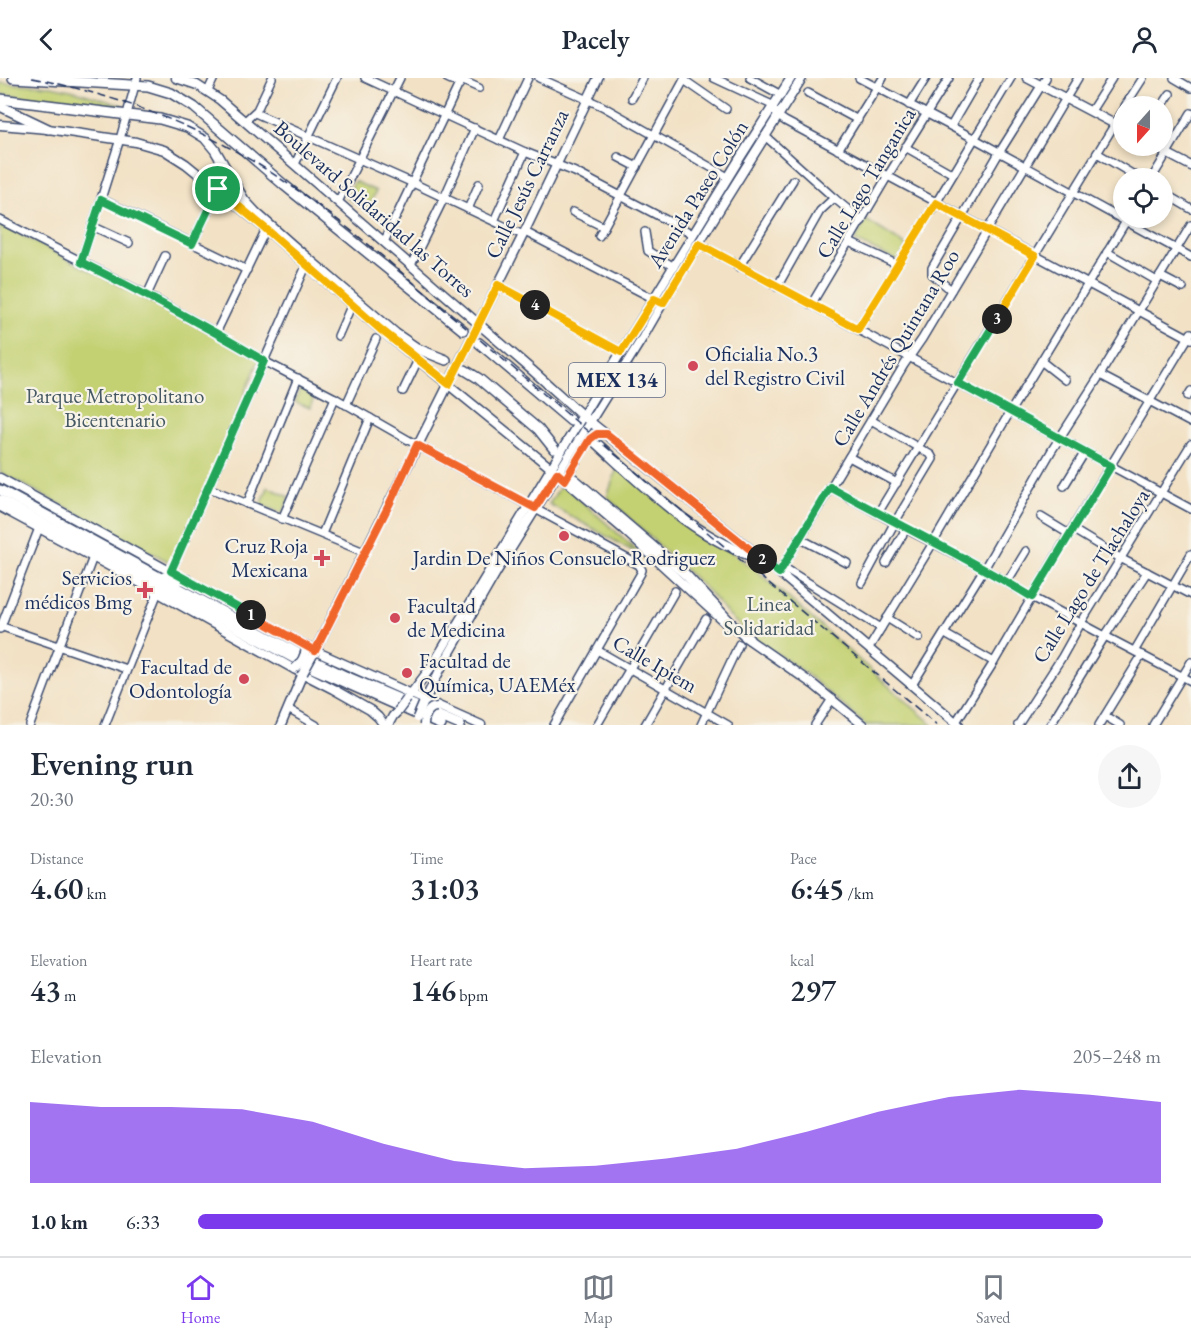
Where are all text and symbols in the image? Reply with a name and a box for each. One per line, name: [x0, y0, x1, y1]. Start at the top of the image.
text: Pacely: [562, 22, 630, 57]
icon: back: [30, 23, 63, 56]
icon: person: [1128, 23, 1161, 56]
north arrow: [1113, 96, 1173, 156]
map controls: [1113, 96, 1173, 228]
street label: Calle Lago Tanganica: [810, 102, 922, 263]
street label: Calle Jesús Carranza: [479, 104, 575, 263]
street label: Boulevard Solidaridad las Torres: [269, 114, 480, 303]
street label: Avenida Paseo Colón: [641, 115, 754, 273]
pin: [192, 163, 243, 214]
button: locate: [1113, 168, 1173, 228]
icon: arrive: [201, 172, 234, 205]
street label: Calle Andrés Quintana Roo: [826, 244, 966, 452]
pin: 4: [520, 290, 550, 320]
text: 4: [531, 294, 539, 315]
pin: 3: [982, 304, 1012, 334]
text: 3: [993, 308, 1001, 329]
place label: Oficialia No.3 del Registro Civil: [705, 340, 845, 391]
marker: Oficialia No.3 del Registro Civil: [686, 359, 700, 373]
road number: MEX 134: [569, 363, 665, 397]
park label: Parque Metropolitano Bicentenario: [26, 382, 204, 433]
street label: Calle Lago de Tlachaloya: [1026, 483, 1155, 668]
marker: Jardin De Niños Consuelo Rodriguez: [557, 529, 571, 543]
place label: Cruz Roja Mexicana: [224, 532, 309, 583]
place label: Jardin De Niños Consuelo Rodriguez: [411, 544, 715, 571]
pin: 2: [747, 544, 777, 574]
text: 2: [758, 548, 766, 569]
marker: Cruz Roja Mexicana: [313, 549, 331, 567]
place label: Servicios médicos Bmg: [25, 564, 133, 615]
marker: Servicios médicos Bmg: [136, 581, 154, 599]
park label: Linea Solidaridad: [724, 590, 815, 641]
place label: Facultad de Medicina: [407, 592, 506, 643]
pin: 1: [236, 600, 266, 630]
text: 1: [247, 604, 255, 625]
marker: Facultad de Medicina: [388, 611, 402, 625]
street label: Calle Ipiem: [608, 629, 702, 699]
place label: Facultad de Química, UAEMéx: [419, 647, 576, 699]
place label: Facultad de Odontología: [129, 653, 233, 704]
marker: Facultad de Química, UAEMéx: [400, 666, 414, 680]
marker: Facultad de Odontología: [237, 672, 251, 686]
text: Evening run: [30, 742, 194, 785]
button: share: [1098, 745, 1161, 808]
text: 20:30: [30, 786, 73, 812]
text: Distance: [30, 848, 83, 869]
text: Time: [410, 848, 443, 869]
text: Pace: [790, 848, 817, 869]
text: 4.60: [30, 869, 83, 908]
text: 31:03: [410, 869, 480, 908]
text: 6:45: [790, 869, 844, 908]
text: km: [83, 883, 107, 904]
text: /km: [844, 883, 874, 904]
text: Elevation: [30, 950, 88, 971]
text: Heart rate: [410, 950, 472, 971]
text: kcal: [790, 950, 814, 971]
text: 43: [30, 971, 61, 1010]
text: 146: [410, 971, 456, 1010]
text: 297: [790, 971, 836, 1010]
text: m: [61, 985, 76, 1006]
text: bpm: [456, 985, 488, 1006]
text: Elevation: [30, 1043, 102, 1069]
text: 205–248 m: [1073, 1043, 1161, 1069]
text: 1.0 km: [30, 1209, 88, 1235]
text: 6:33: [126, 1209, 160, 1235]
tab: Home: [181, 1271, 220, 1328]
tab: Map: [582, 1271, 615, 1328]
tab: Saved: [976, 1271, 1010, 1328]

